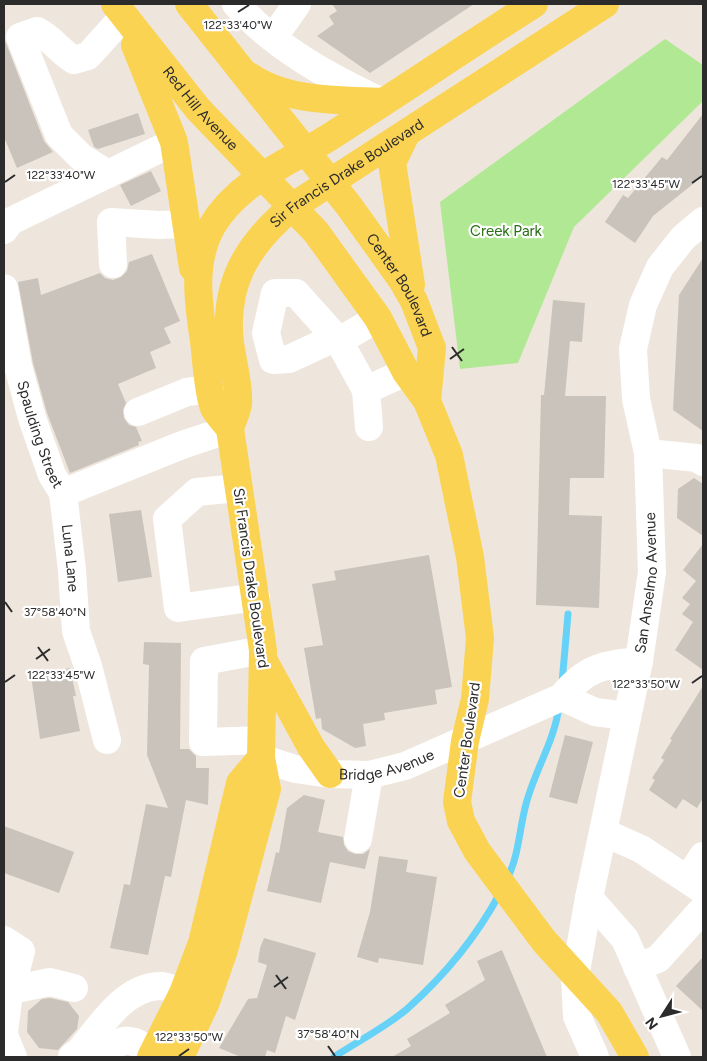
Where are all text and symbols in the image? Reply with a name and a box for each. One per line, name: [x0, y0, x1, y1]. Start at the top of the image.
text: 122°33'40"W: [204, 18, 273, 32]
street label: Red Hill Avenue: [159, 63, 242, 154]
street label: Sir Francis Drake Boulevard: [266, 115, 427, 231]
text: 122°33'40"W: [27, 168, 96, 182]
text: 122°33'45"W: [612, 177, 680, 191]
park label: Creek Park: [470, 222, 543, 240]
street label: Center Boulevard: [363, 230, 436, 339]
street label: Spaulding Street: [13, 379, 67, 492]
street label: Sir Francis Drake Boulevard: [229, 487, 273, 669]
street label: San Anselmo Avenue: [631, 512, 661, 655]
street label: Luna Lane: [58, 523, 82, 592]
text: 37°58'40"N: [24, 605, 86, 619]
text: 122°33'45"W: [27, 668, 95, 682]
text: 122°33'50"W: [612, 677, 681, 691]
street label: Center Boulevard: [450, 681, 484, 799]
street label: Bridge Avenue: [339, 745, 437, 785]
north arrow: [637, 991, 687, 1041]
text: N: [642, 1014, 662, 1033]
text: 37°58'40"N: [297, 1027, 359, 1041]
text: 122°33'50"W: [155, 1030, 224, 1044]

